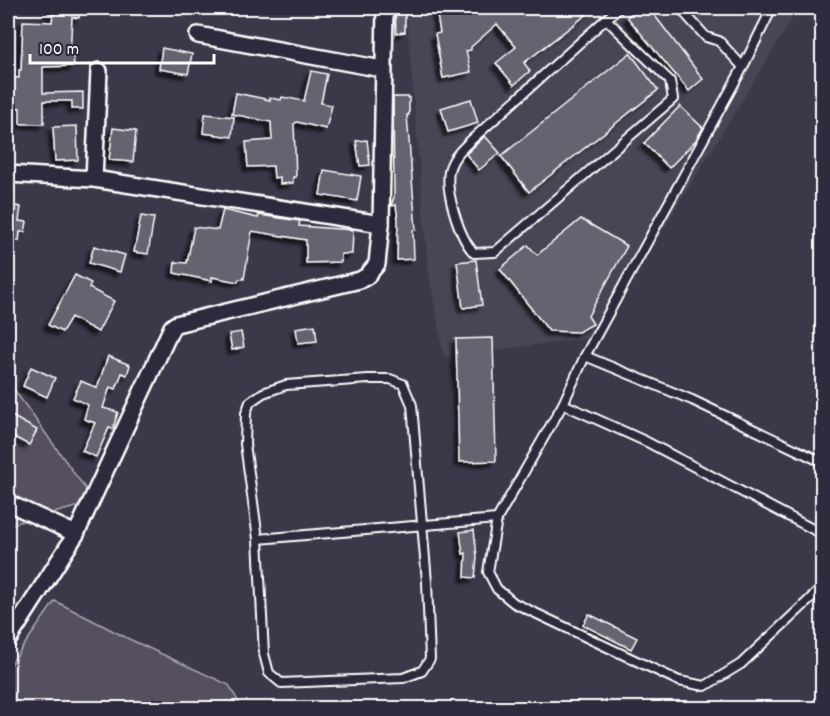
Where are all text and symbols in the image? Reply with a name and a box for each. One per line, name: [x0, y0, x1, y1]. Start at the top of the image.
scale bar: [30, 27, 214, 65]
text: 100 m: [39, 38, 79, 63]

